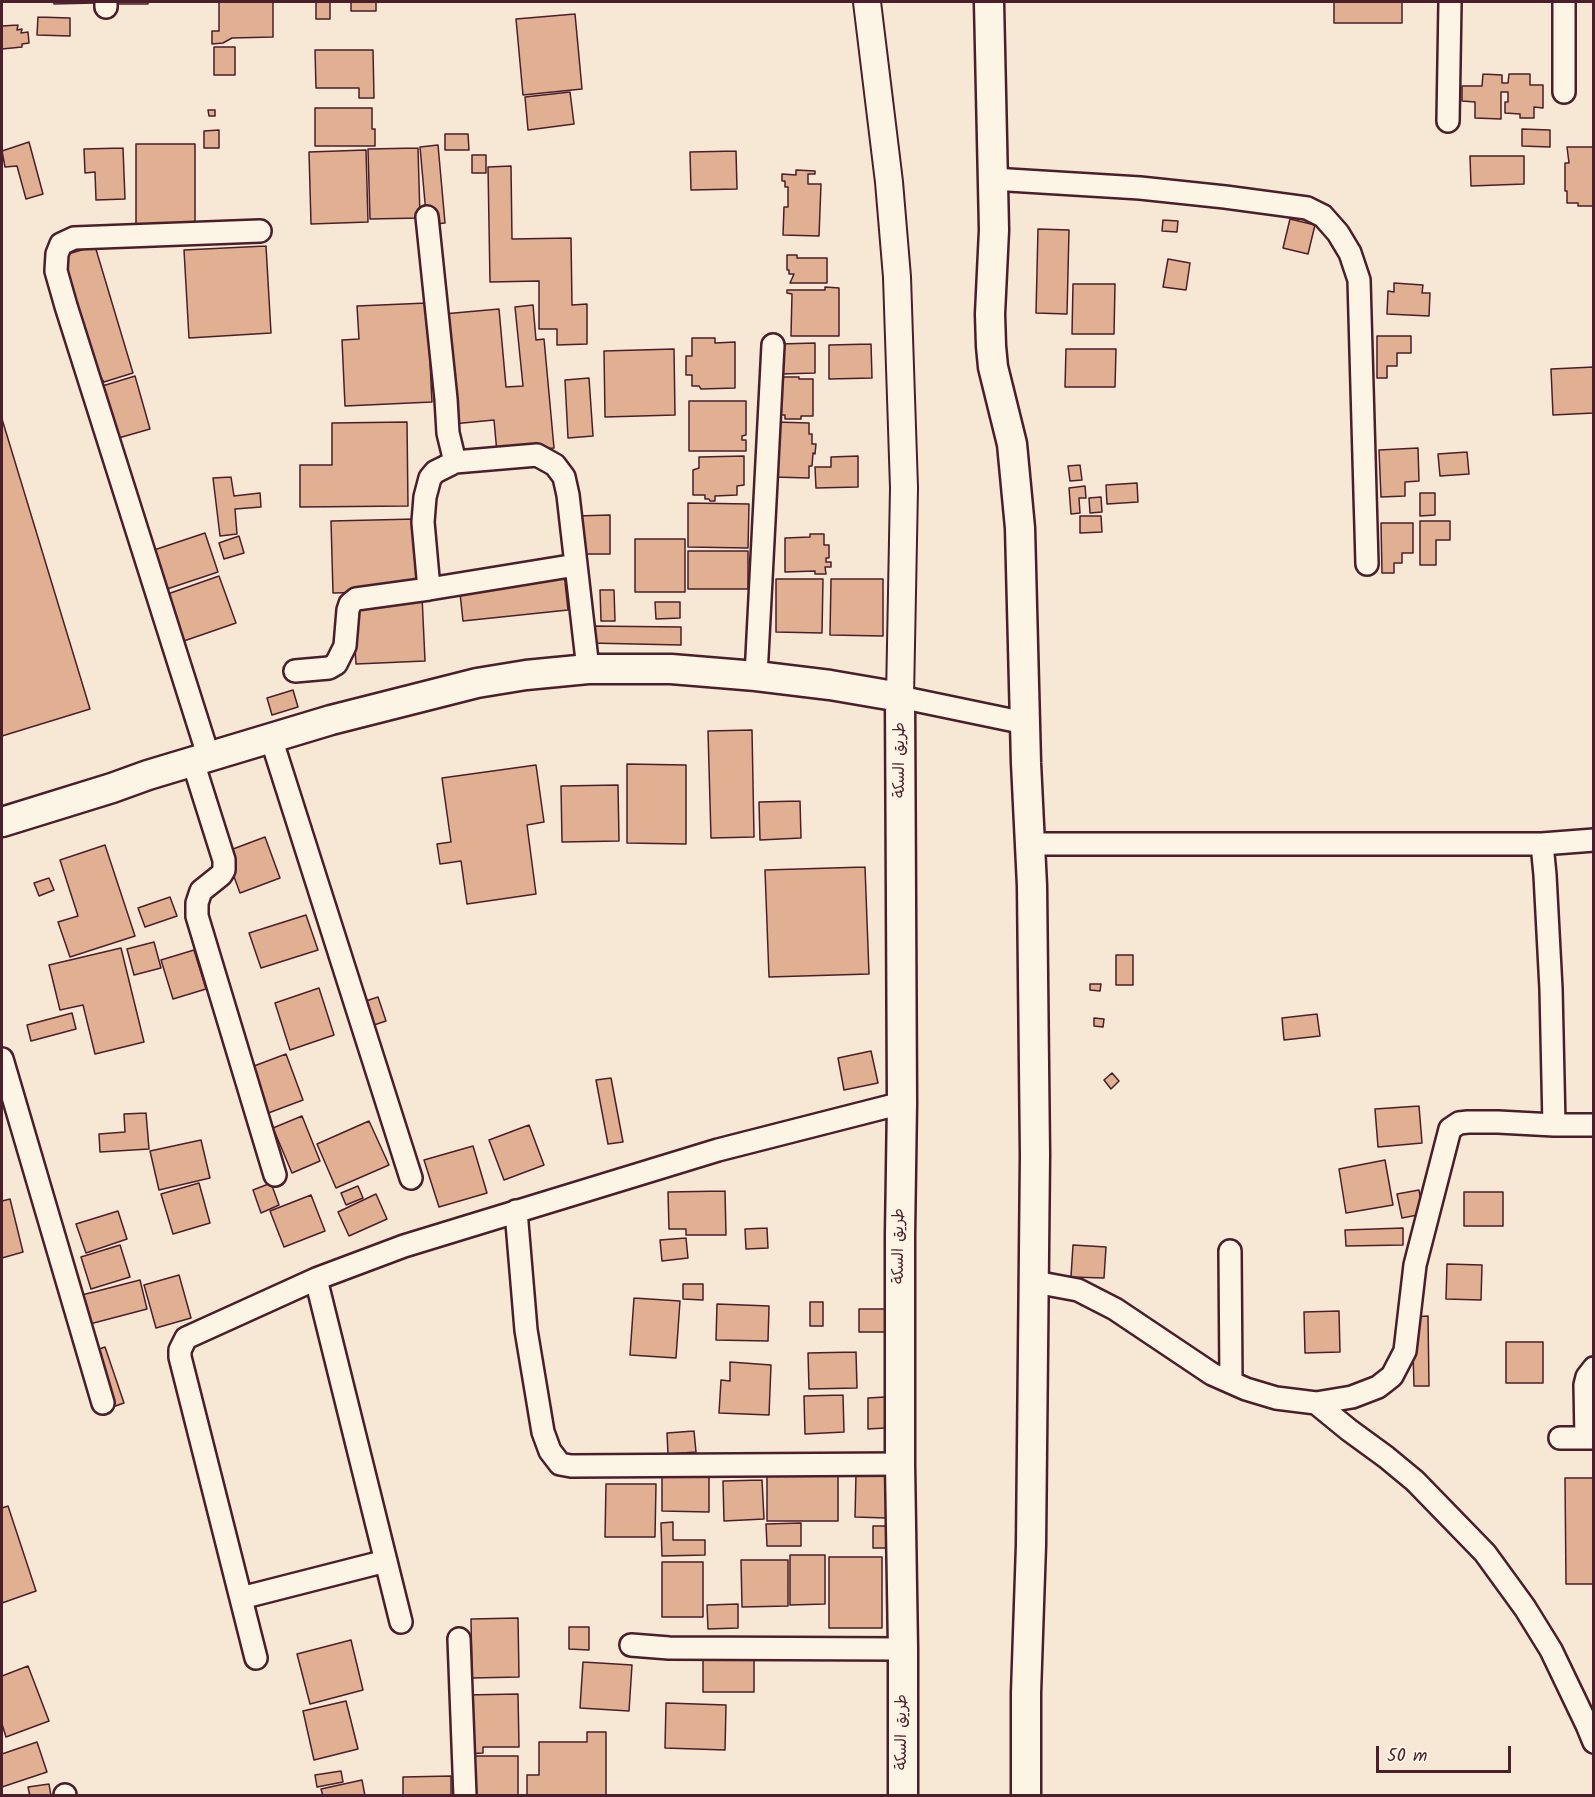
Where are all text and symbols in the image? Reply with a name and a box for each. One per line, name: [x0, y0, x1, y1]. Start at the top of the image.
street label: طريق السكة: [891, 722, 911, 798]
street label: طريق السكة: [890, 1208, 910, 1284]
street label: طريق السكة: [893, 1694, 913, 1770]
scale bar: [1379, 1734, 1514, 1772]
text: 50 m: [1387, 1742, 1427, 1771]

